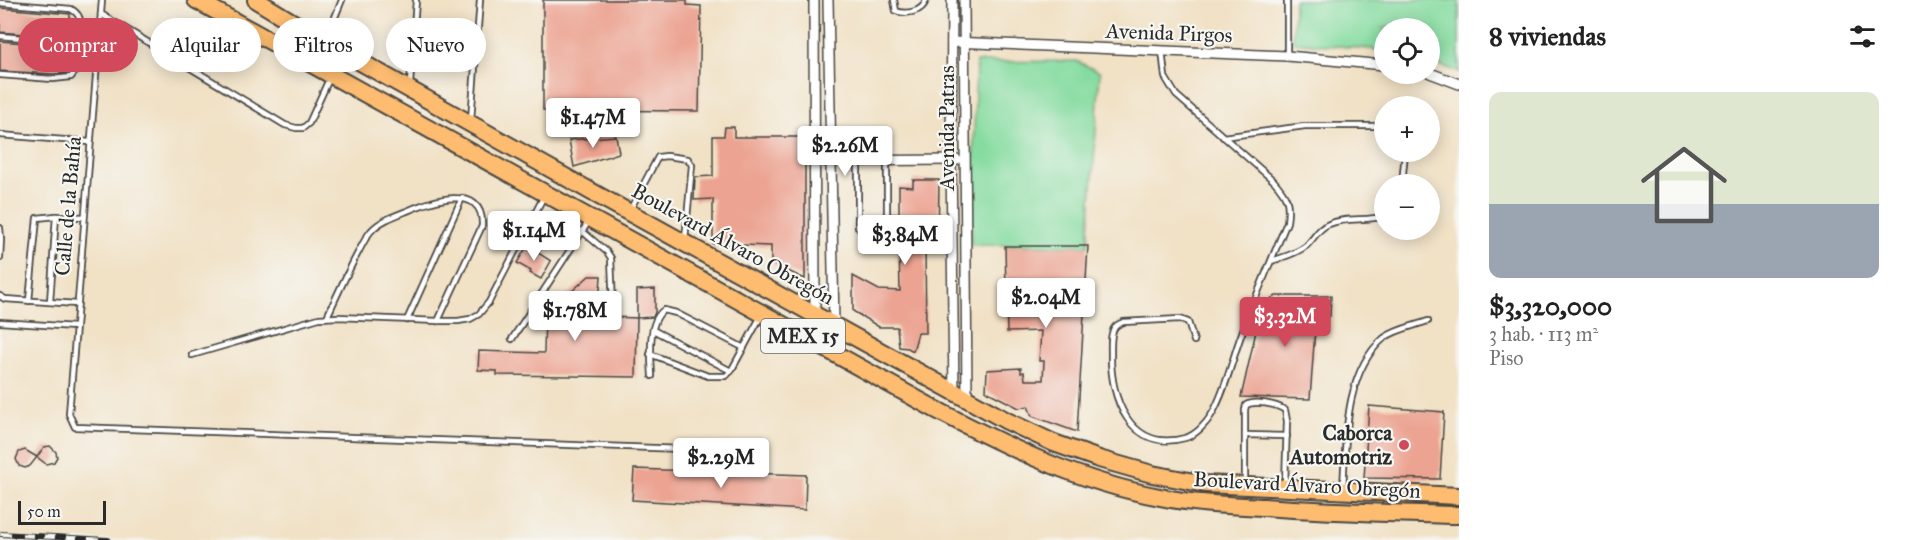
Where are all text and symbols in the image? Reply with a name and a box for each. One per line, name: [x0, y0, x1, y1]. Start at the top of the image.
chip: Comprar: [18, 18, 138, 72]
chip: Alquilar: [150, 18, 261, 72]
chip: Filtros: [273, 18, 374, 72]
chip: Nuevo: [386, 18, 486, 72]
street label: Avenida Pirgos: [1104, 18, 1233, 48]
map controls: [1374, 18, 1440, 240]
button: locate: [1374, 18, 1440, 84]
text: 8 viviendas: [1489, 20, 1606, 52]
icon: filters: [1846, 20, 1879, 53]
street label: Avenida Patras: [934, 65, 960, 192]
button: +: [1374, 96, 1440, 162]
pin: $1.47M: [544, 98, 642, 149]
text: $1.47M: [560, 105, 626, 129]
pin: $2.26M: [796, 126, 894, 177]
icon: home: [1630, 131, 1738, 239]
text: $2.26M: [811, 133, 879, 157]
street label: Calle de la Bahía: [49, 135, 87, 277]
button: −: [1374, 174, 1440, 240]
street label: Boulevard Álvaro Obregón: [627, 177, 839, 311]
pin: $1.14M: [485, 211, 583, 262]
pin: $3.84M: [856, 215, 954, 266]
text: $1.14M: [502, 218, 566, 242]
text: $3.84M: [872, 222, 938, 246]
pin: $2.04M: [997, 278, 1095, 329]
text: $2.04M: [1011, 285, 1081, 309]
text: $3,320,000: [1489, 290, 1612, 322]
pin: $1.78M: [526, 291, 624, 342]
pin: $3.32M: [1236, 297, 1334, 348]
text: $1.78M: [543, 298, 607, 322]
text: $3.32M: [1254, 304, 1316, 328]
road number: MEX 15: [761, 319, 845, 353]
text: 3 hab. · 113 m²: [1489, 322, 1598, 346]
text: Piso: [1489, 346, 1523, 370]
place label: Caborca Automotriz: [1288, 420, 1393, 470]
pin: $2.29M: [672, 438, 770, 489]
marker: Caborca Automotriz: [1397, 438, 1411, 452]
text: $2.29M: [687, 445, 755, 469]
street label: Boulevard Álvaro Obregón: [1193, 466, 1421, 504]
scale bar: [18, 498, 106, 526]
text: 50 m: [27, 502, 61, 521]

